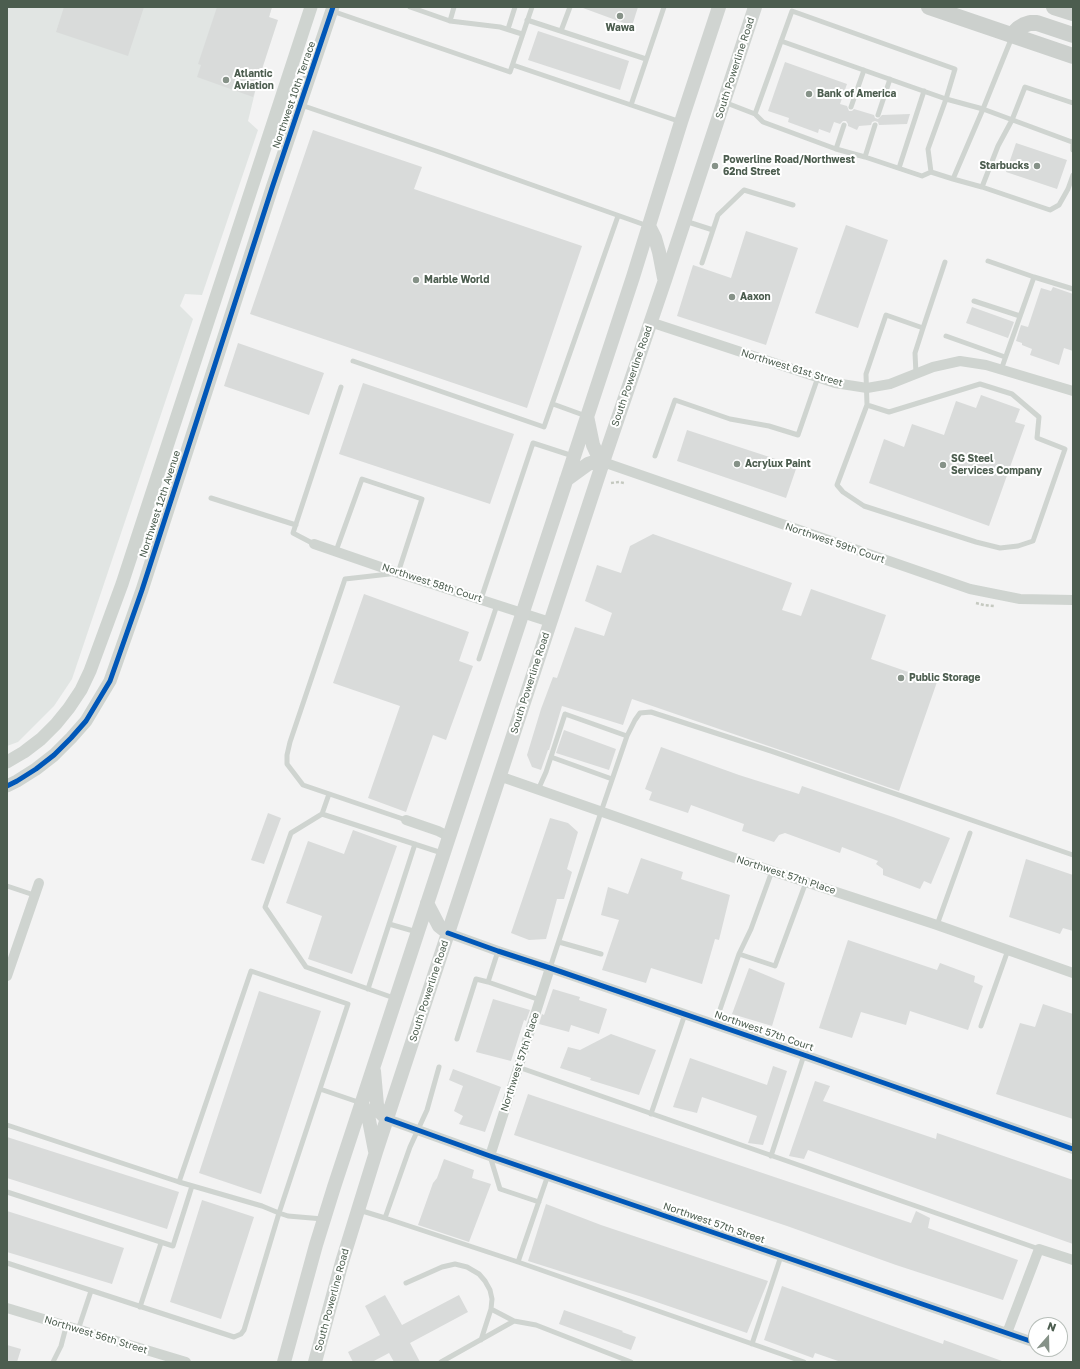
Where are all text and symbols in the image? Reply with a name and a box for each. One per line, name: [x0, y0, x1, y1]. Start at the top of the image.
marker: Wawa: [615, 11, 625, 21]
street label: South Powerline Road: [713, 16, 757, 120]
place label: Wawa: [605, 22, 635, 34]
street label: Northwest 10th Terrace: [270, 40, 318, 150]
place label: Atlantic Aviation: [234, 68, 274, 92]
marker: Atlantic Aviation: [221, 75, 231, 85]
place label: Bank of America: [817, 88, 896, 100]
marker: Bank of America: [804, 89, 814, 99]
place label: Powerline Road/Northwest 62nd Street: [723, 154, 855, 178]
place label: Starbucks: [980, 160, 1029, 172]
marker: Powerline Road/Northwest 62nd Street: [710, 161, 720, 171]
marker: Starbucks: [1032, 161, 1042, 171]
place label: Marble World: [424, 274, 489, 286]
marker: Marble World: [411, 275, 421, 285]
place label: Aaxon: [740, 291, 771, 303]
marker: Aaxon: [727, 292, 737, 302]
street label: South Powerline Road: [609, 324, 655, 428]
street label: Northwest 61st Street: [740, 347, 844, 389]
street label: Northwest 12th Avenue: [137, 449, 183, 559]
place label: SG Steel Services Company: [951, 453, 1042, 476]
place label: Acrylux Paint: [745, 458, 811, 470]
marker: Acrylux Paint: [732, 459, 742, 469]
marker: SG Steel Services Company: [938, 460, 948, 470]
street label: Northwest 59th Court: [784, 520, 886, 566]
street label: Northwest 58th Court: [380, 561, 484, 605]
street label: South Powerline Road: [508, 631, 552, 735]
place label: Public Storage: [909, 672, 980, 684]
marker: Public Storage: [896, 673, 906, 683]
street label: Northwest 57th Place: [735, 853, 837, 897]
street label: South Powerline Road: [407, 939, 451, 1043]
street label: Northwest 57th Court: [713, 1008, 815, 1054]
street label: Northwest 57th Place: [498, 1011, 542, 1113]
street label: Northwest 57th Street: [662, 1200, 766, 1246]
street label: South Powerline Road: [312, 1247, 352, 1353]
street label: Northwest 56th Street: [43, 1314, 149, 1356]
north arrow: [1028, 1317, 1068, 1357]
text: N: [1046, 1319, 1058, 1334]

